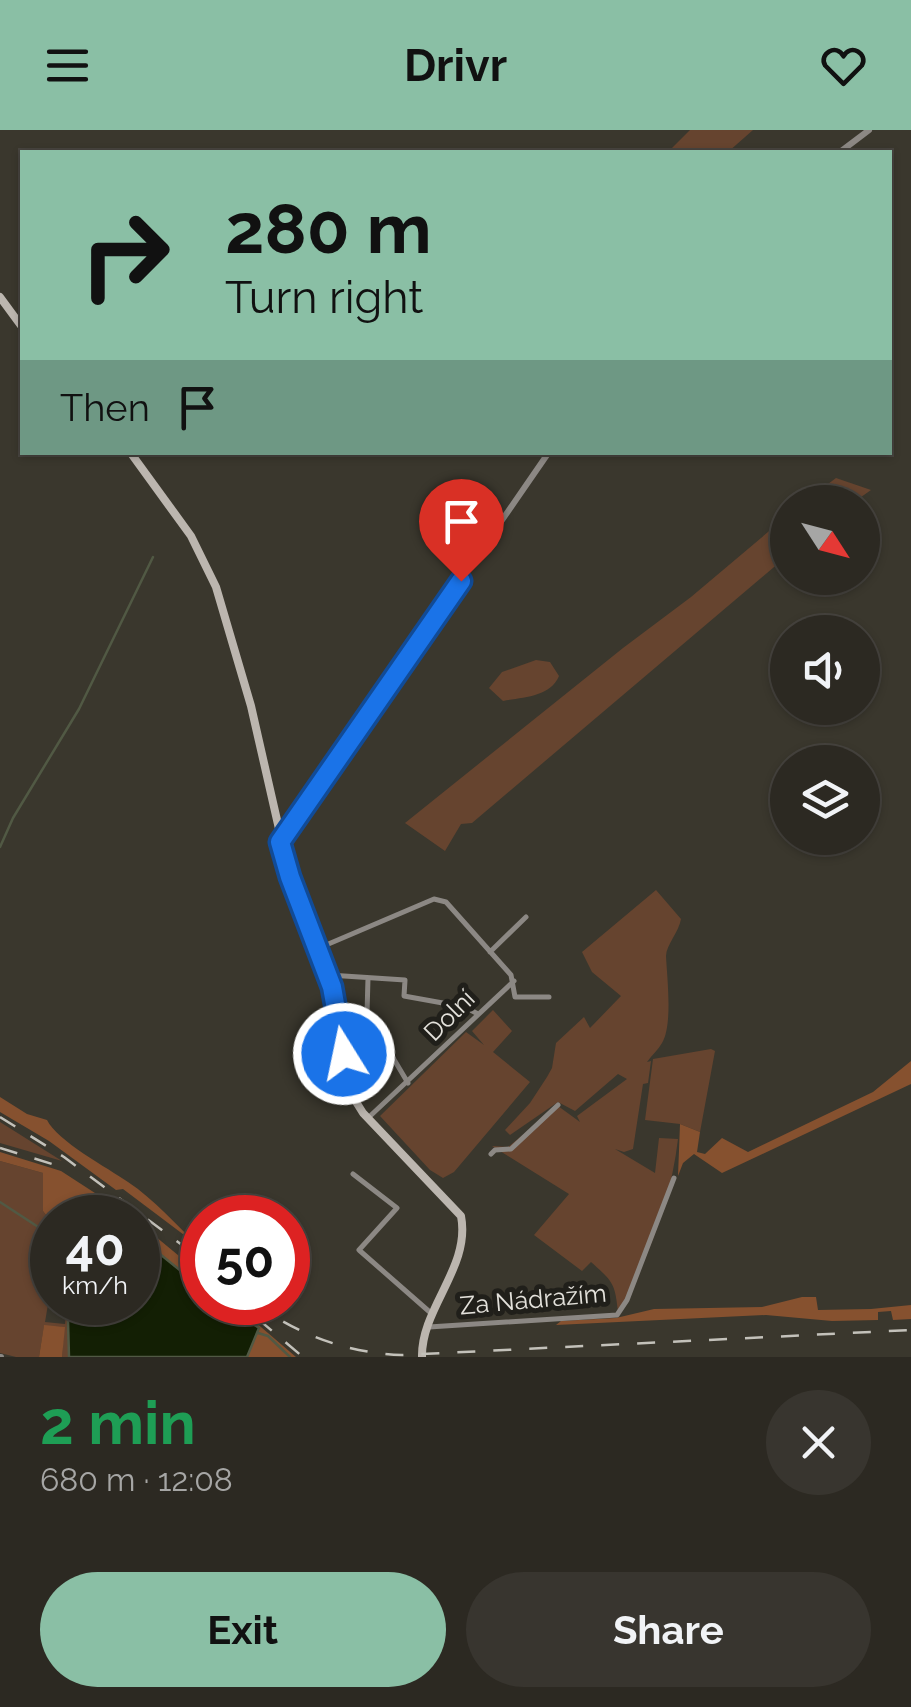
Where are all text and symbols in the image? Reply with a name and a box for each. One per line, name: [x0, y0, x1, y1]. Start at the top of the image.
icon: menu: [40, 38, 95, 93]
icon: heart: [816, 38, 871, 93]
text: Drivr: [404, 39, 507, 92]
text: 280 m: [225, 187, 432, 269]
icon: right: [60, 190, 190, 320]
text: Turn right: [225, 271, 423, 324]
icon: arrive: [170, 380, 225, 435]
text: Then: [60, 385, 150, 430]
pin: [419, 479, 504, 582]
north arrow: [770, 485, 880, 595]
map controls: [770, 485, 880, 855]
icon: arrive: [434, 494, 489, 549]
button: sound: [770, 615, 880, 725]
button: layers: [770, 745, 880, 855]
street label: Dolní: [417, 983, 481, 1047]
position arrow: [292, 1002, 396, 1106]
speed limit sign: 50: [180, 1195, 310, 1325]
text: 40: [65, 1218, 125, 1277]
text: km/h: [62, 1270, 128, 1300]
street label: Za Nádražím: [458, 1278, 608, 1320]
text: 2 min: [40, 1388, 196, 1458]
button: close: [766, 1390, 871, 1495]
text: 680 m · 12:08: [40, 1461, 233, 1498]
button: Exit: [40, 1572, 446, 1687]
button: Share: [466, 1572, 871, 1687]

